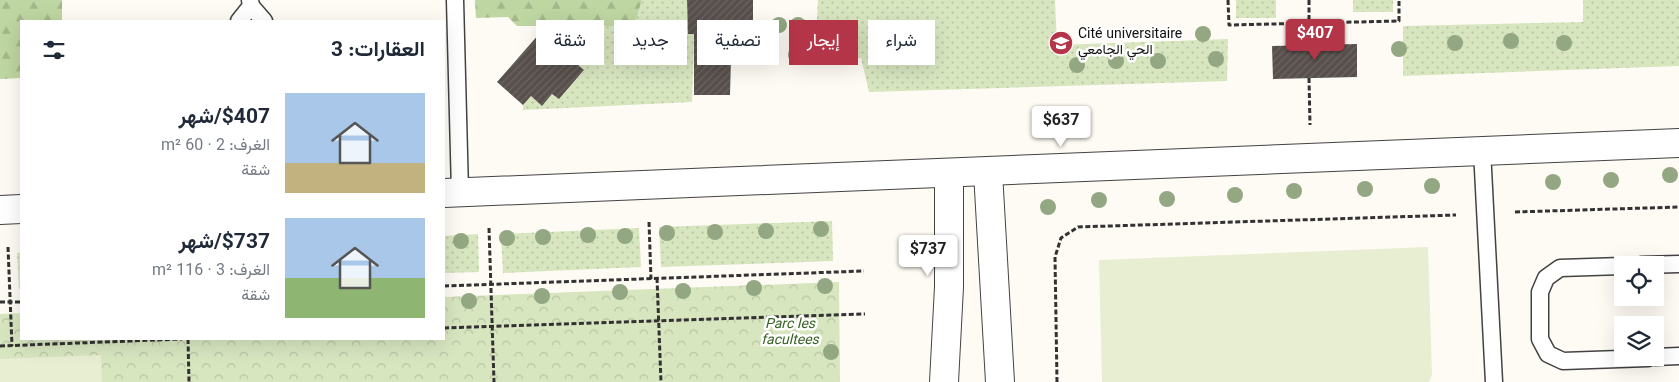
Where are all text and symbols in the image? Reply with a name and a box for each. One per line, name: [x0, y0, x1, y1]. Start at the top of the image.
pin: $407: [1285, 18, 1345, 61]
chip: شقة: [536, 20, 604, 65]
chip: جديد: [614, 20, 687, 65]
chip: تصفية: [697, 20, 779, 65]
chip: إيجار: [789, 20, 858, 65]
chip: شراء: [868, 20, 935, 65]
text: $407: [1297, 22, 1333, 47]
place label: Cité universitaire الحي الجامعي: [1078, 24, 1182, 62]
school or university icon: Cité universitaire الحي الجامعي: [1048, 30, 1074, 56]
text: العقارات: 3: [331, 34, 425, 67]
icon: filters: [40, 36, 68, 64]
text: $407/شهر: [178, 101, 270, 134]
pin: $637: [1031, 106, 1091, 148]
text: $637: [1043, 109, 1079, 134]
icon: home: [325, 113, 385, 173]
text: الغرف: 2 · 60 m²: [161, 134, 270, 159]
text: شقة: [241, 159, 270, 184]
text: $737/شهر: [178, 226, 270, 259]
pin: $737: [898, 234, 958, 277]
icon: home: [325, 238, 385, 298]
text: $737: [910, 238, 946, 263]
map controls: [1614, 256, 1664, 366]
button: locate: [1614, 256, 1664, 306]
text: الغرف: 3 · 116 m²: [152, 259, 270, 284]
text: شقة: [241, 284, 270, 309]
park label: Parc les facultees: [761, 314, 820, 352]
button: layers: [1614, 316, 1664, 366]

